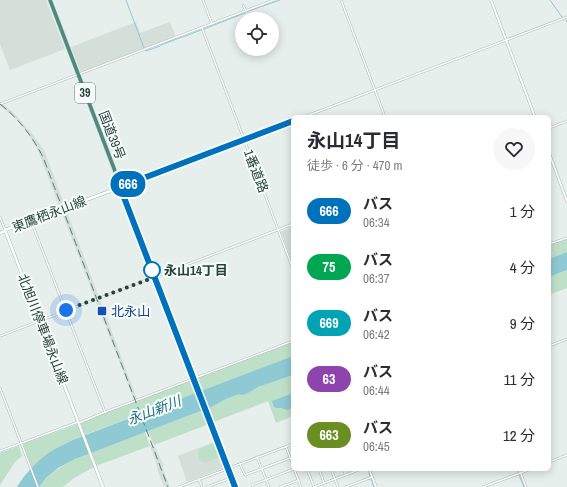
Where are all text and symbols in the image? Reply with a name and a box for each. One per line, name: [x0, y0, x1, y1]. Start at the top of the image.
map controls: [235, 12, 279, 56]
button: locate: [235, 12, 279, 56]
road number: 39: [75, 83, 95, 103]
street label: 国道39号: [95, 108, 129, 162]
text: 永山14丁目: [307, 127, 400, 153]
button: heart: [493, 128, 535, 170]
street label: 1番道路: [240, 147, 272, 195]
text: 徒歩 · 6 分 · 470 m: [307, 157, 402, 174]
line badge: 666: [105, 171, 151, 197]
text: 666: [118, 175, 138, 193]
street label: 東鷹栖永山線: [10, 192, 88, 236]
text: バス: [363, 193, 393, 214]
text: 1 分: [510, 201, 535, 222]
text: 666: [319, 202, 339, 220]
text: 06:34: [363, 214, 390, 231]
text: バス: [363, 249, 393, 270]
text: 4 分: [510, 257, 535, 278]
text: 75: [323, 258, 335, 276]
marker: 永山14丁目: [143, 261, 161, 279]
place label: 永山14丁目: [164, 262, 228, 279]
text: 06:37: [363, 270, 390, 287]
street label: 北旭川停車場永山線: [14, 271, 72, 387]
your location: [56, 300, 76, 320]
place label: 北永山: [111, 303, 150, 320]
marker: 北永山: [96, 305, 108, 317]
text: バス: [363, 305, 393, 326]
text: 9 分: [510, 313, 535, 334]
text: 669: [319, 314, 339, 332]
text: 06:42: [363, 326, 390, 343]
text: バス: [363, 361, 393, 382]
text: 11 分: [504, 369, 535, 390]
text: 63: [323, 370, 335, 388]
text: 06:44: [363, 382, 390, 399]
water label: 永山新川: [125, 391, 185, 428]
text: バス: [363, 417, 393, 438]
text: 12 分: [503, 425, 535, 446]
text: 663: [319, 426, 339, 444]
text: 06:45: [363, 438, 390, 455]

